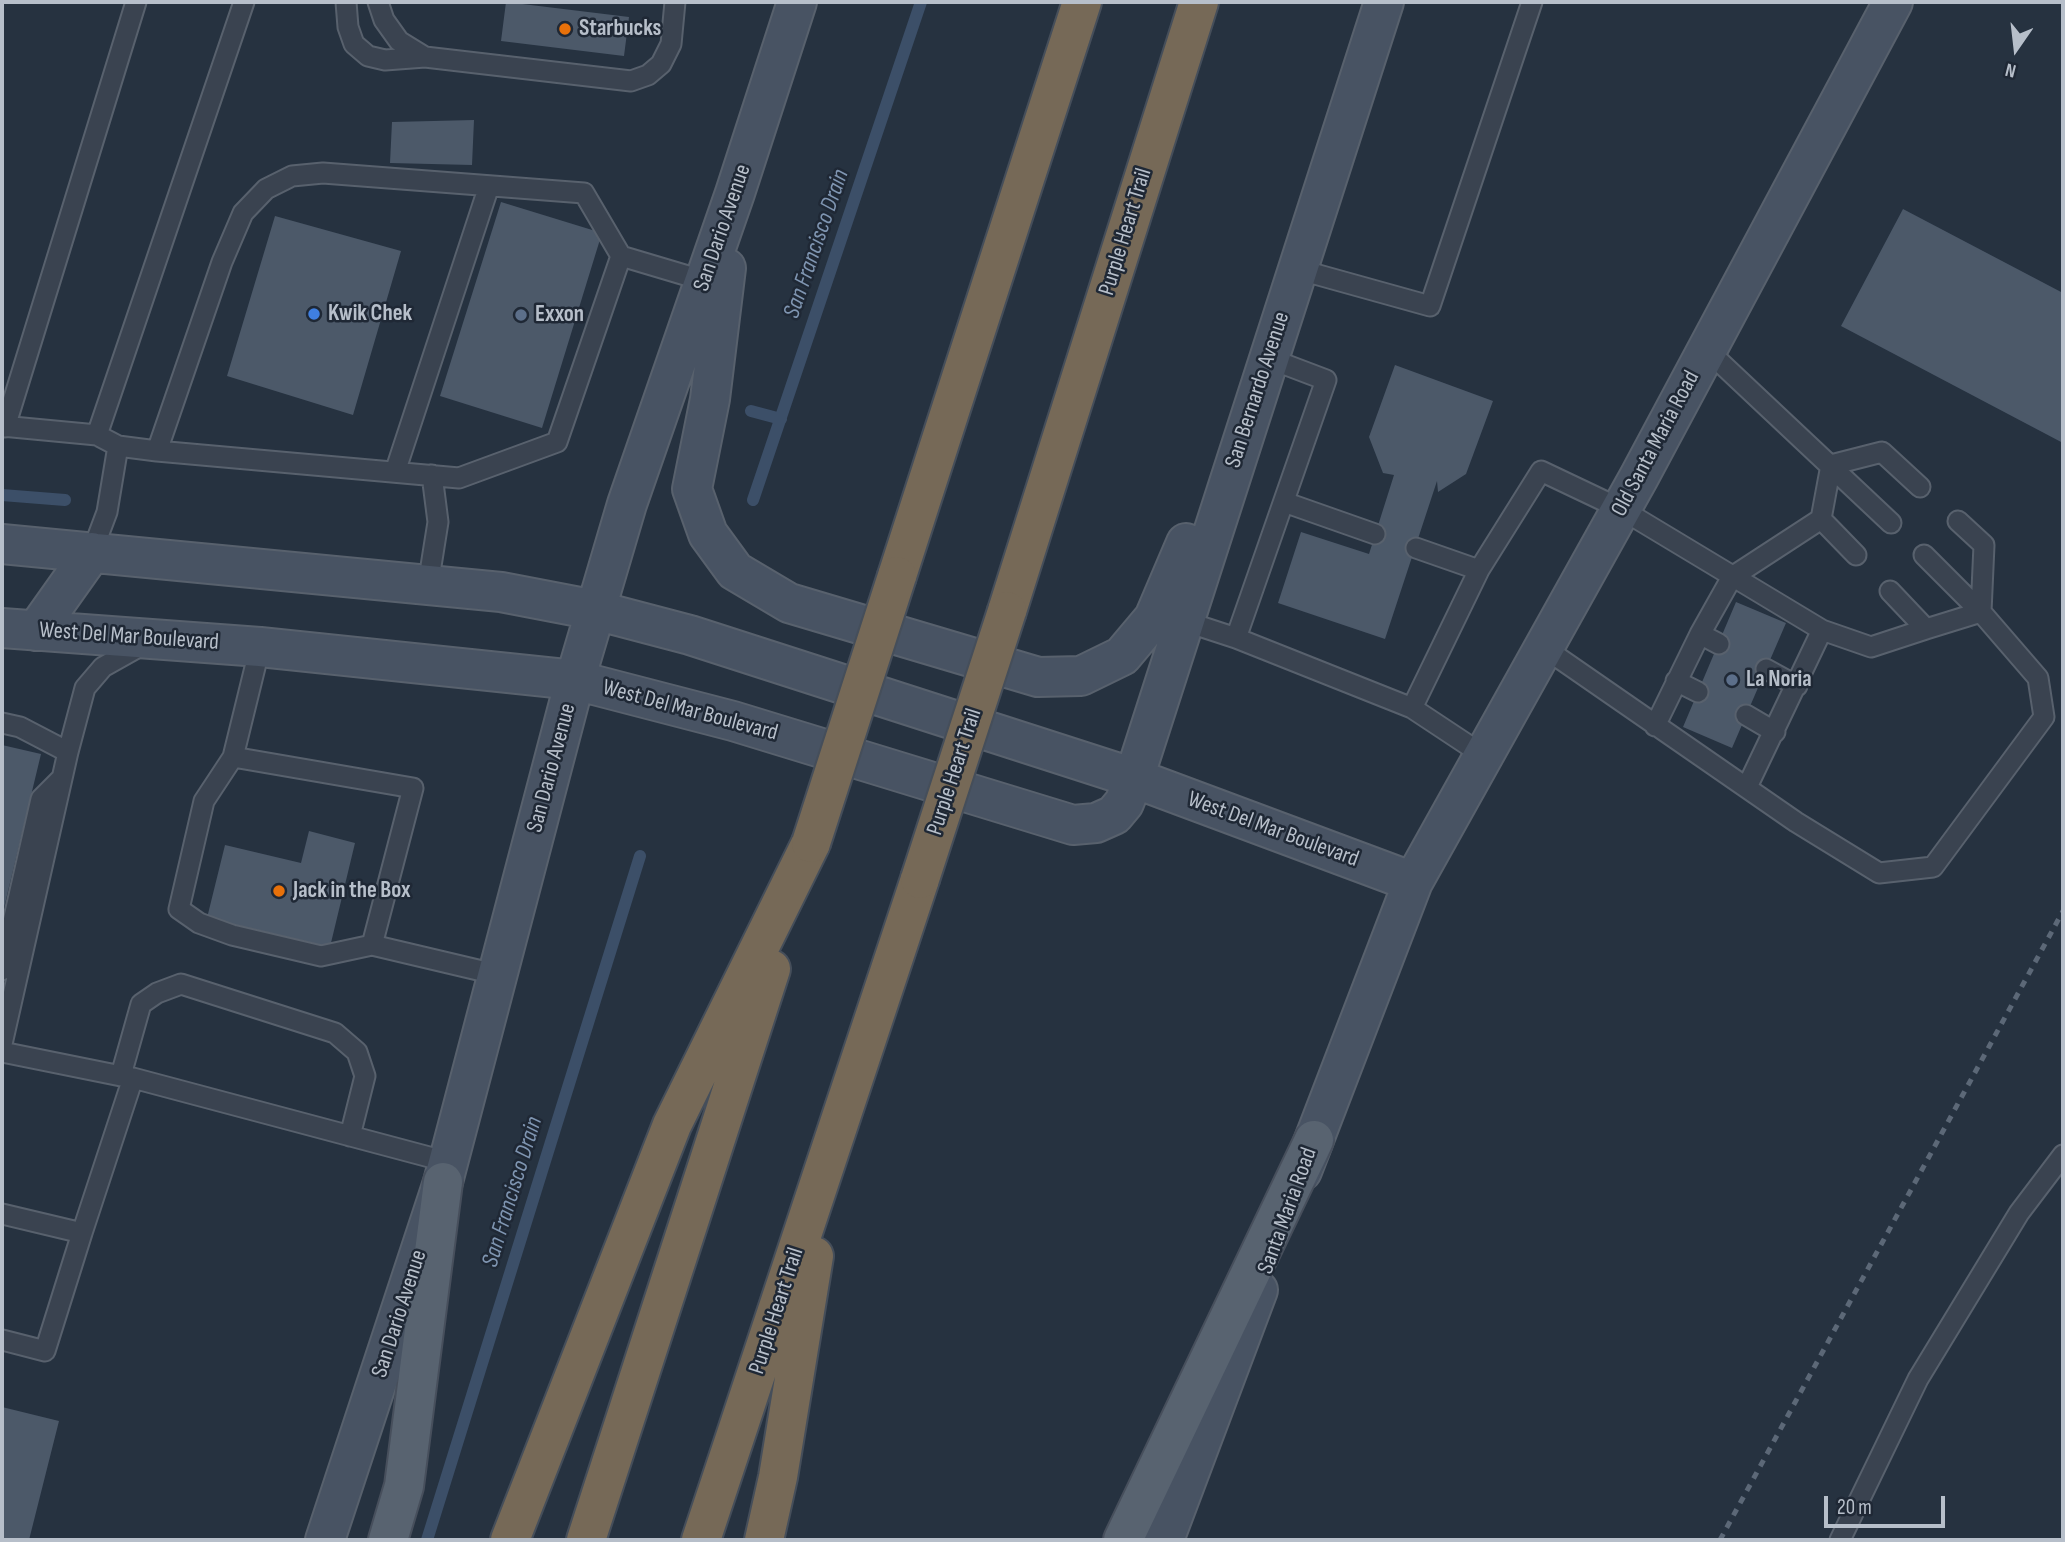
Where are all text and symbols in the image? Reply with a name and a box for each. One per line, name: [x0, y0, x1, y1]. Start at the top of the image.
north arrow: [1981, 14, 2051, 84]
place label: Starbucks: [579, 15, 661, 43]
marker: Starbucks: [557, 21, 573, 37]
text: N: [2003, 57, 2019, 82]
street label: San Dario Avenue: [688, 161, 758, 295]
street label: Purple Heart Trail: [1094, 165, 1158, 299]
water label: San Francisco Drain: [778, 166, 856, 322]
place label: Kwik Chek: [328, 300, 412, 328]
place label: Exxon: [535, 301, 584, 329]
marker: Kwik Chek: [306, 306, 322, 322]
marker: Exxon: [513, 307, 529, 323]
street label: San Bernardo Avenue: [1220, 309, 1296, 471]
street label: Old Santa Maria Road: [1606, 366, 1706, 522]
street label: West Del Mar Boulevard: [38, 617, 220, 657]
place label: La Noria: [1746, 666, 1812, 694]
marker: La Noria: [1724, 672, 1740, 688]
street label: West Del Mar Boulevard: [599, 674, 781, 748]
street label: San Dario Avenue: [522, 700, 582, 836]
street label: Purple Heart Trail: [922, 705, 988, 839]
street label: West Del Mar Boulevard: [1184, 786, 1362, 874]
place label: Jack in the Box: [293, 877, 411, 905]
marker: Jack in the Box: [271, 883, 287, 899]
water label: San Francisco Drain: [476, 1113, 550, 1271]
street label: Santa Maria Road: [1252, 1144, 1324, 1278]
street label: Purple Heart Trail: [744, 1244, 810, 1378]
street label: San Dario Avenue: [366, 1247, 434, 1381]
scale bar: [1827, 1482, 1948, 1526]
text: 20 m: [1837, 1495, 1872, 1520]

